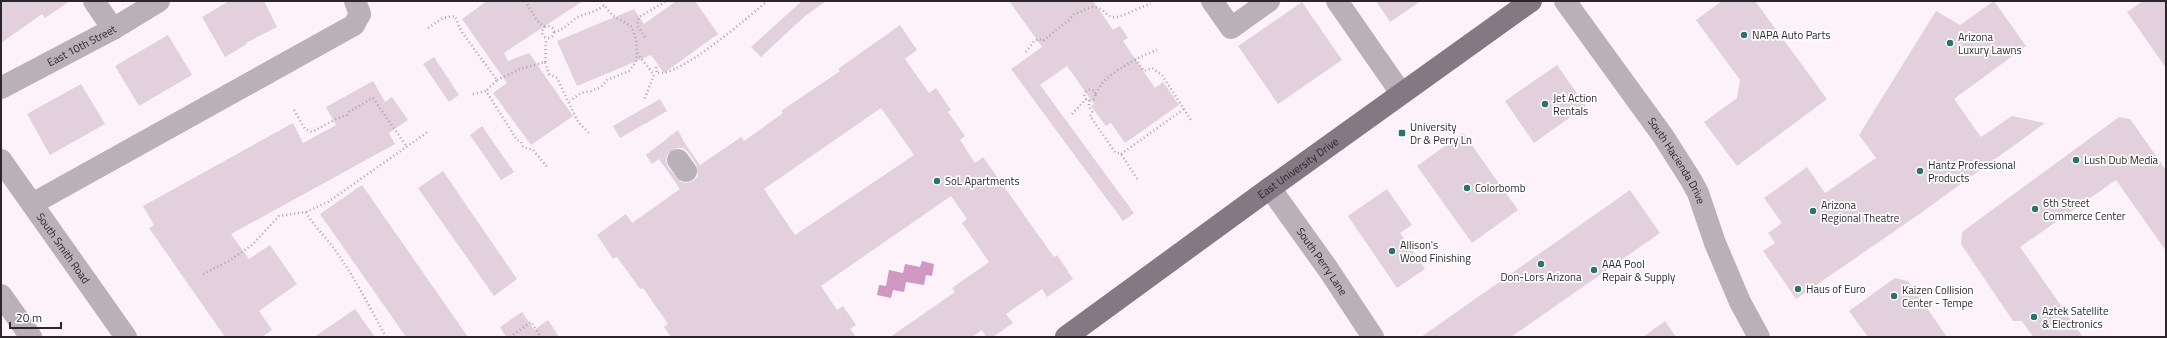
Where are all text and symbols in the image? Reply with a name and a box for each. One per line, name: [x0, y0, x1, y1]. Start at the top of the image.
street label: East 10th Street: [44, 21, 119, 70]
place label: NAPA Auto Parts: [1752, 27, 1830, 43]
place label: Arizona Luxury Lawns: [1958, 29, 2022, 58]
marker: NAPA Auto Parts: [1739, 30, 1749, 40]
marker: Arizona Luxury Lawns: [1945, 38, 1955, 48]
place label: Jet Action Rentals: [1553, 90, 1597, 119]
marker: Jet Action Rentals: [1540, 99, 1550, 109]
street label: South Hacienda Drive: [1644, 114, 1709, 206]
place label: University Dr & Perry Ln: [1410, 119, 1472, 148]
marker: University Dr & Perry Ln: [1397, 128, 1407, 138]
street label: East University Drive: [1254, 133, 1342, 203]
place label: Lush Dub Media: [2084, 152, 2159, 168]
marker: Lush Dub Media: [2071, 155, 2081, 165]
place label: Hantz Professional Products: [1928, 157, 2016, 186]
marker: Hantz Professional Products: [1915, 166, 1925, 176]
place label: SoL Apartments: [945, 173, 1020, 189]
marker: SoL Apartments: [932, 176, 942, 186]
place label: Colorbomb: [1475, 180, 1526, 196]
marker: Colorbomb: [1462, 183, 1472, 193]
place label: 6th Street Commerce Center: [2043, 195, 2126, 224]
place label: Arizona Regional Theatre: [1821, 197, 1900, 226]
marker: 6th Street Commerce Center: [2030, 204, 2040, 214]
marker: Arizona Regional Theatre: [1808, 206, 1818, 216]
street label: South Smith Road: [33, 210, 94, 287]
street label: South Perry Lane: [1293, 224, 1352, 299]
place label: Allison's Wood Finishing: [1400, 237, 1471, 266]
marker: Allison's Wood Finishing: [1387, 246, 1397, 256]
place label: AAA Pool Repair & Supply: [1602, 256, 1676, 285]
marker: Don-Lors Arizona: [1536, 259, 1546, 269]
marker: AAA Pool Repair & Supply: [1589, 265, 1599, 275]
place label: Don-Lors Arizona: [1501, 269, 1582, 285]
place label: Haus of Euro: [1806, 281, 1866, 297]
place label: Kaizen Collision Center - Tempe: [1902, 282, 1974, 311]
marker: Haus of Euro: [1793, 284, 1803, 294]
marker: Kaizen Collision Center - Tempe: [1889, 291, 1899, 301]
place label: Aztek Satellite & Electronics: [2042, 303, 2109, 332]
scale bar: [10, 304, 61, 330]
text: 20 m: [16, 308, 42, 327]
marker: Aztek Satellite & Electronics: [2029, 312, 2039, 322]

